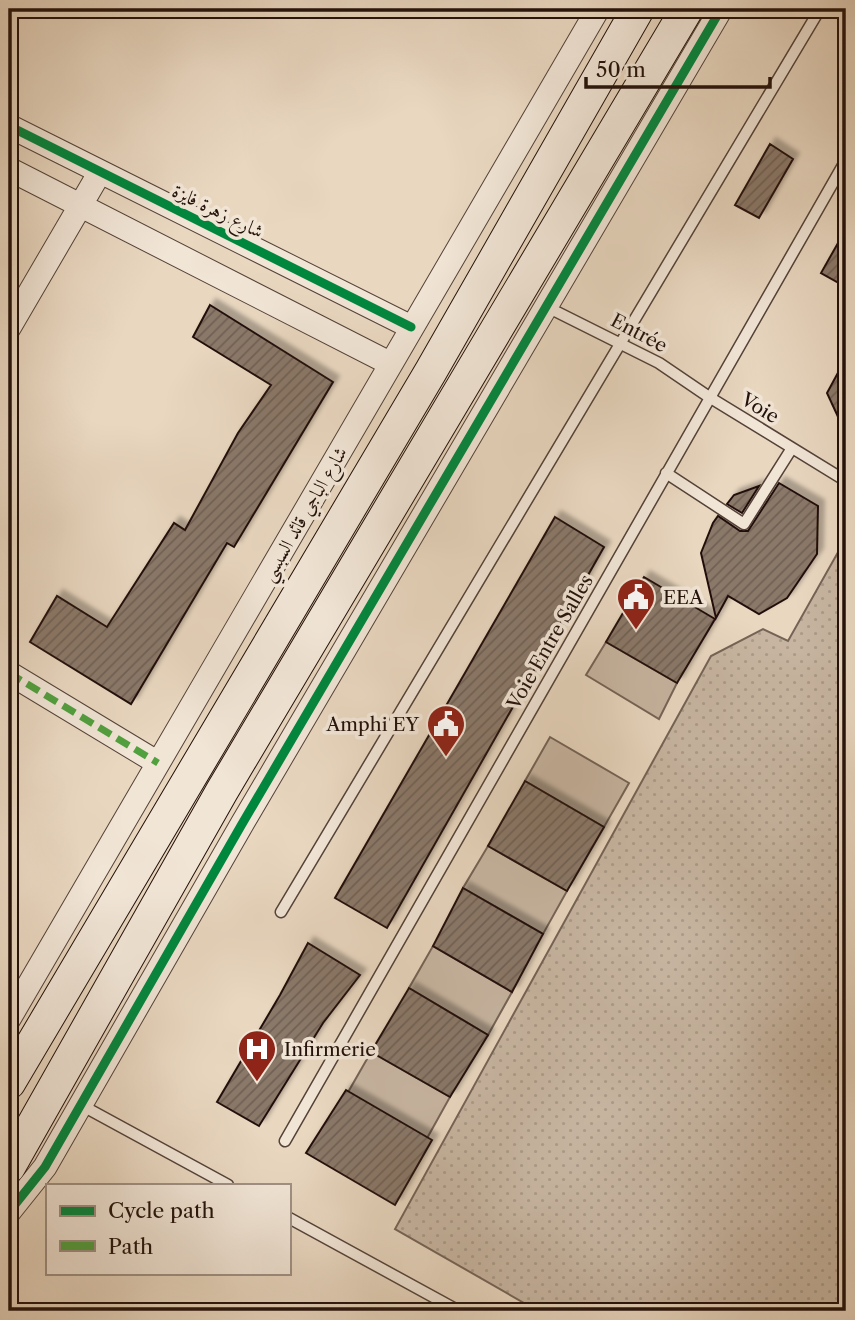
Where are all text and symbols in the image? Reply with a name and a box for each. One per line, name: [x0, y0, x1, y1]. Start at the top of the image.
scale bar: [586, 46, 769, 90]
text: 50 m: [596, 57, 646, 82]
street label: شارع زهرة فايزة: [167, 179, 267, 247]
street label: Entrée: [607, 309, 671, 357]
street label: Voie: [736, 387, 783, 428]
street label: شارع الباجي قائد السبسي: [256, 443, 357, 588]
street label: Voie Entre Salles: [502, 570, 598, 714]
public building icon: EEA: [615, 576, 657, 631]
place label: EEA: [663, 586, 704, 609]
public building icon: Amphi EY: [425, 703, 467, 758]
place label: Amphi EY: [325, 713, 420, 736]
hospital icon: Infirmerie: [236, 1028, 278, 1083]
place label: Infirmerie: [284, 1038, 376, 1061]
legend: [46, 1184, 290, 1274]
text: Cycle path: [108, 1198, 215, 1223]
text: Path: [108, 1234, 153, 1259]

